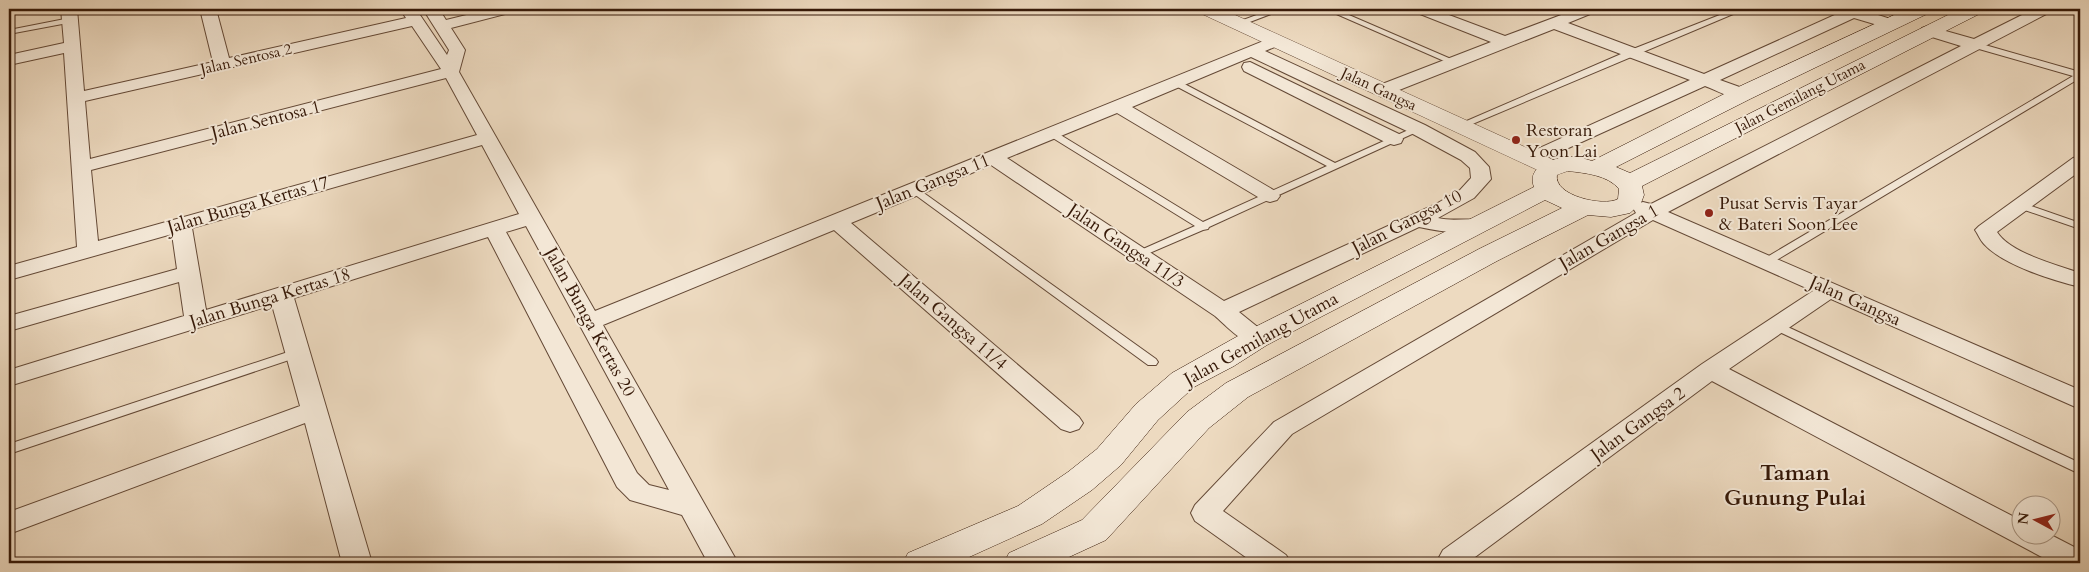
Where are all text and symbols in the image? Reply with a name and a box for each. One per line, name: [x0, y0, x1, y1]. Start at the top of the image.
street label: Jalan Sentosa 2: [196, 39, 294, 80]
street label: Jalan Gemilang Utama: [1730, 54, 1869, 138]
street label: Jalan Gangsa: [1336, 62, 1420, 115]
street label: Jalan Sentosa 1: [206, 94, 323, 146]
place label: Restoran Yoon Lai: [1526, 118, 1598, 164]
marker: Restoran Yoon Lai: [1510, 134, 1522, 146]
street label: Jalan Gangsa 11: [870, 148, 994, 217]
street label: Jalan Bunga Kertas 17: [161, 170, 332, 241]
street label: Jalan Gangsa 10: [1345, 183, 1466, 262]
place label: Pusat Servis Tayar & Bateri Soon Lee: [1719, 191, 1858, 237]
street label: Jalan Gangsa 11/3: [1060, 196, 1189, 294]
street label: Jalan Gangsa 1: [1552, 198, 1664, 277]
marker: Pusat Servis Tayar & Bateri Soon Lee: [1703, 207, 1715, 219]
street label: Jalan Bunga Kertas 20: [537, 240, 641, 401]
street label: Jalan Bunga Kertas 18: [184, 262, 354, 335]
street label: Jalan Gangsa 11/4: [891, 266, 1012, 376]
street label: Jalan Gangsa: [1803, 269, 1905, 332]
street label: Jalan Gemilang Utama: [1177, 286, 1343, 393]
street label: Jalan Gangsa 2: [1583, 381, 1690, 469]
district label: Taman Gunung Pulai: [1724, 458, 1866, 513]
north arrow: [2012, 494, 2062, 544]
text: N: [2013, 511, 2034, 526]

